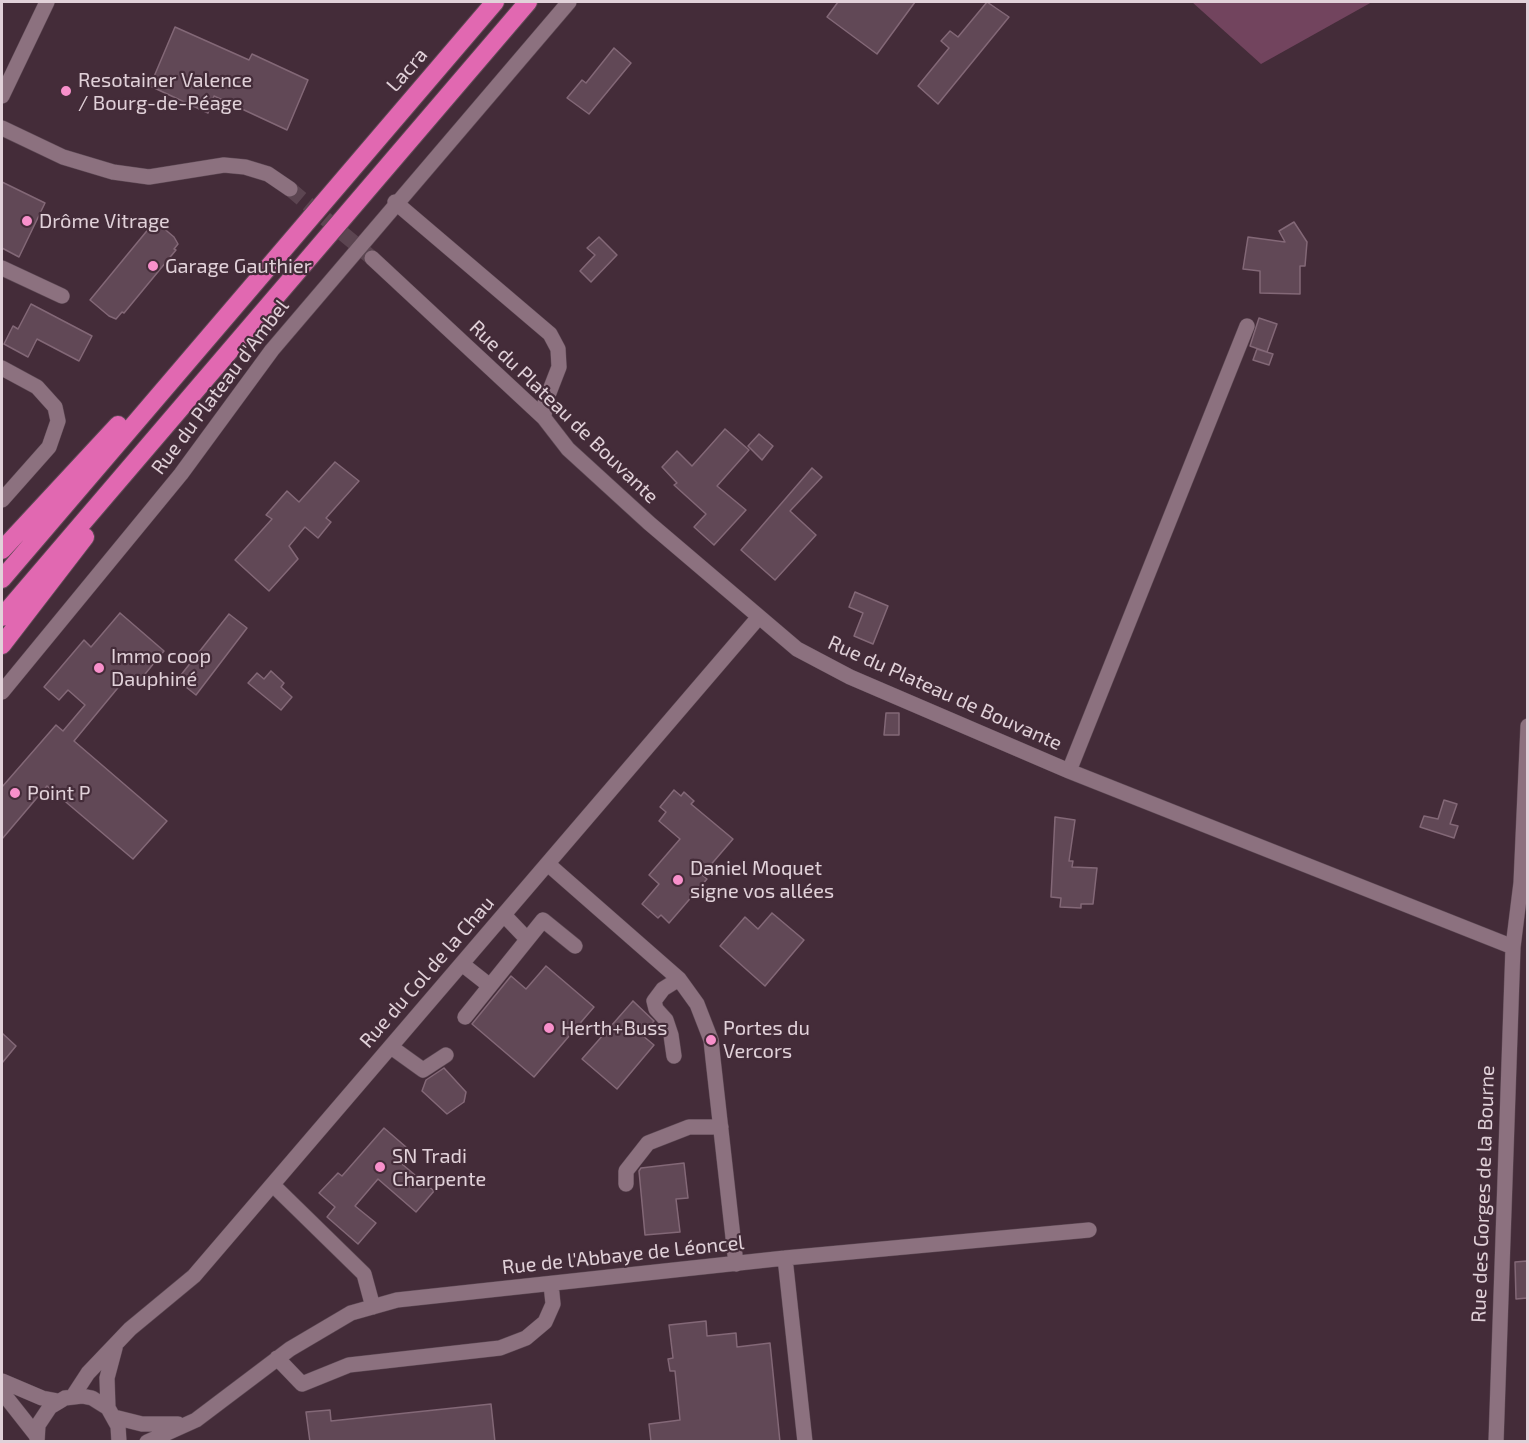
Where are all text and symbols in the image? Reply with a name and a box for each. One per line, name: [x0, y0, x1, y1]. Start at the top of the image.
street label: Lacra: [382, 43, 432, 97]
place label: Resotainer Valence / Bourg-de-Péage: [78, 68, 252, 115]
marker: Resotainer Valence / Bourg-de-Péage: [59, 84, 73, 98]
place label: Drôme Vitrage: [39, 209, 170, 233]
marker: Drôme Vitrage: [20, 214, 34, 228]
place label: Garage Gauthier: [165, 254, 312, 278]
marker: Garage Gauthier: [146, 259, 160, 273]
street label: Rue du Plateau d'Ambel: [146, 295, 294, 479]
street label: Rue du Plateau de Bouvante: [464, 315, 664, 509]
street label: Rue du Plateau de Bouvante: [824, 630, 1066, 756]
place label: Immo coop Dauphiné: [111, 644, 211, 691]
marker: Immo coop Dauphiné: [92, 661, 106, 675]
place label: Point P: [27, 781, 90, 805]
marker: Point P: [8, 786, 22, 800]
place label: Daniel Moquet signe vos allées: [690, 856, 834, 903]
marker: Daniel Moquet signe vos allées: [671, 873, 685, 887]
street label: Rue du Col de la Chau: [355, 891, 499, 1053]
place label: Herth+Buss: [561, 1016, 667, 1040]
place label: Portes du Vercors: [723, 1016, 810, 1063]
marker: Herth+Buss: [542, 1021, 556, 1035]
marker: Portes du Vercors: [704, 1033, 718, 1047]
street label: Rue des Gorges de la Bourne: [1467, 1065, 1499, 1323]
place label: SN Tradi Charpente: [392, 1144, 486, 1191]
marker: SN Tradi Charpente: [373, 1160, 387, 1174]
street label: Rue de l'Abbaye de Léoncel: [501, 1230, 745, 1280]

